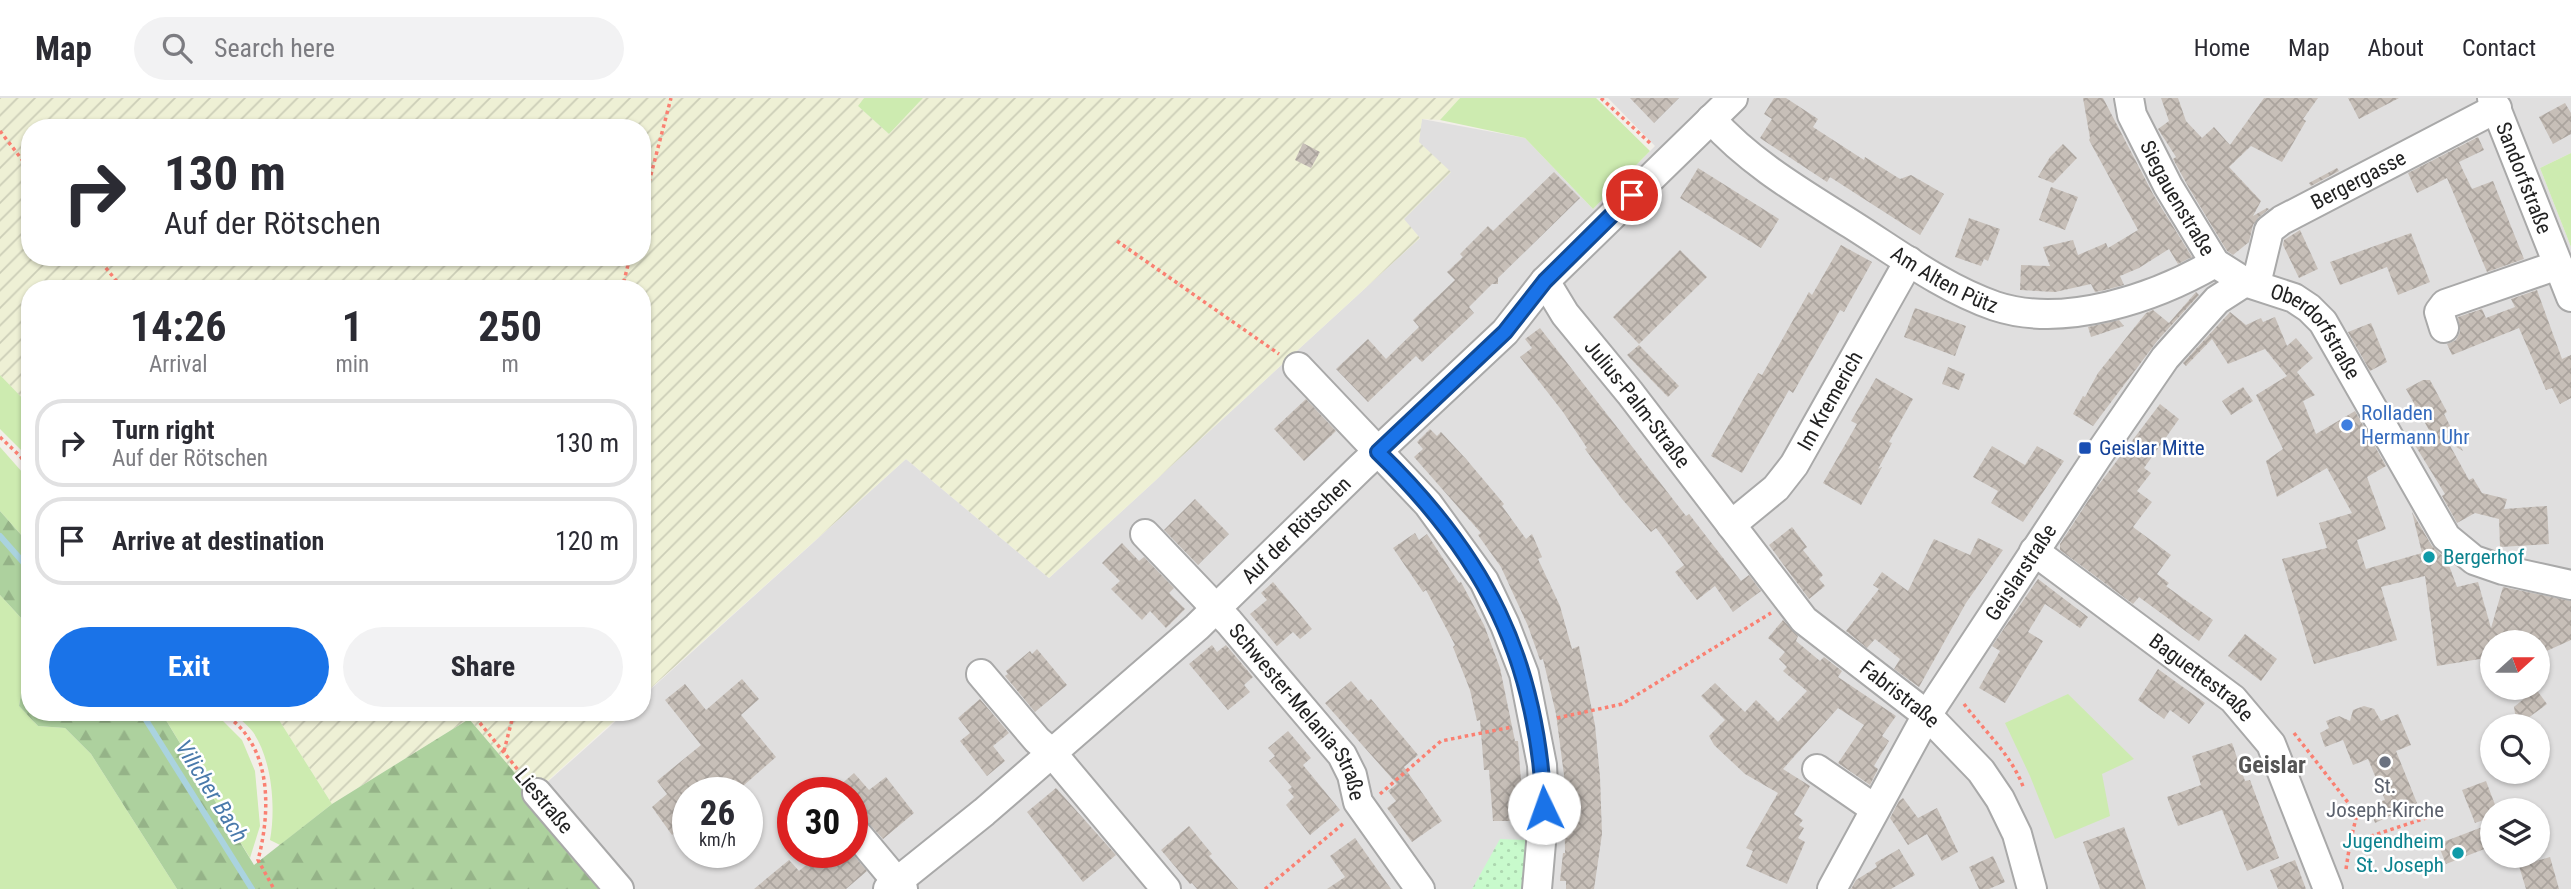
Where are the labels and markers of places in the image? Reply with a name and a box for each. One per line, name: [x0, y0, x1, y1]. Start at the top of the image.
pin: [1602, 165, 1662, 225]
place label: Rolladen Hermann Uhr: [2361, 401, 2470, 449]
marker: Rolladen Hermann Uhr: [2339, 417, 2355, 433]
place label: Geislar Mitte: [2099, 436, 2205, 460]
marker: Geislar Mitte: [2077, 440, 2093, 456]
place label: Bergerhof: [2443, 545, 2525, 569]
marker: Bergerhof: [2421, 549, 2437, 565]
marker: St. Joseph-Kirche: [2377, 754, 2393, 770]
place label: St. Joseph-Kirche: [2326, 774, 2444, 822]
place label: Jugendheim St. Joseph: [2342, 829, 2444, 877]
marker: Jugendheim St. Joseph: [2450, 845, 2466, 861]

